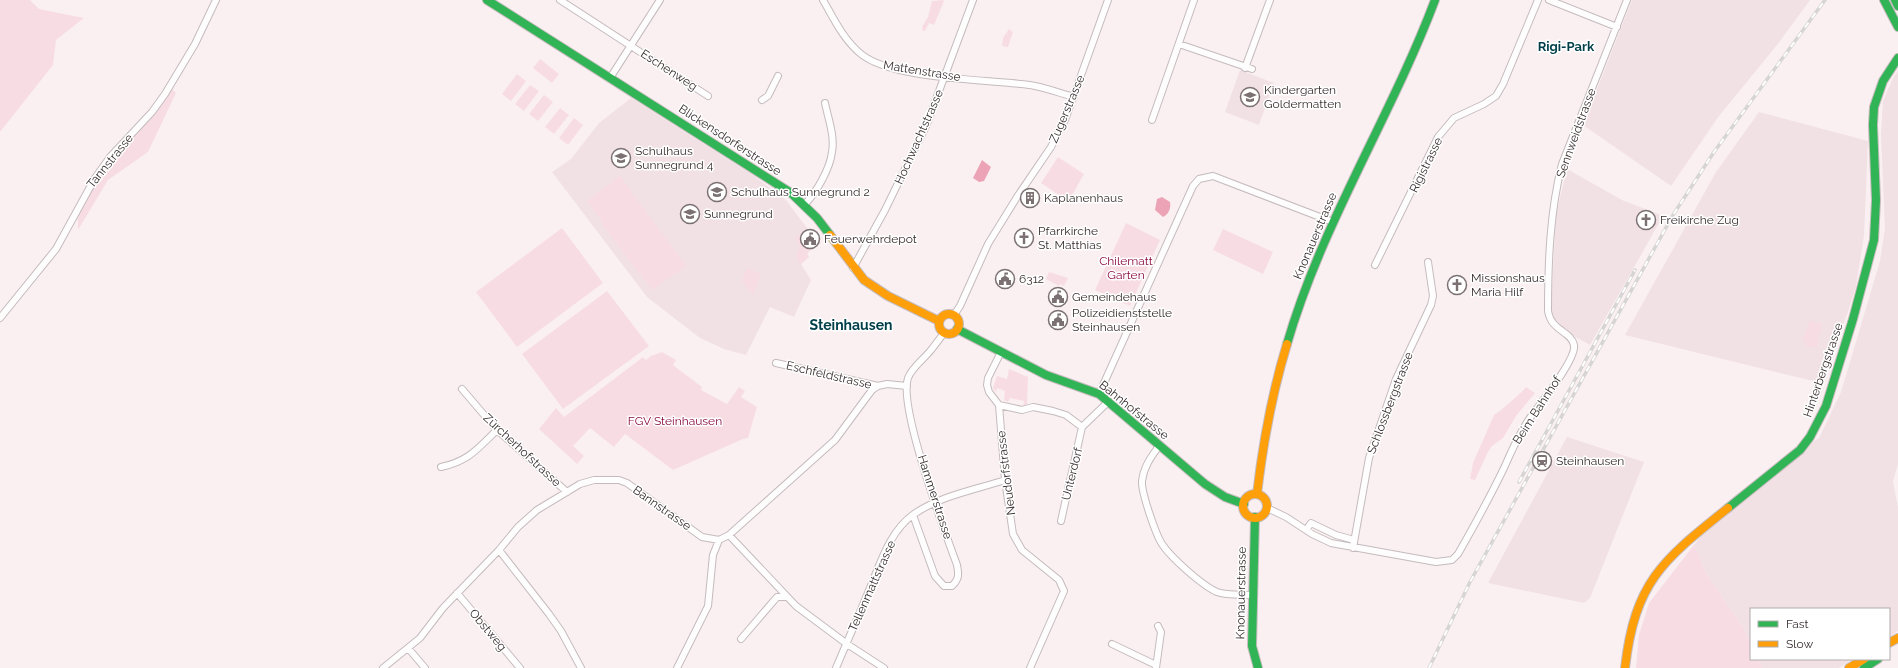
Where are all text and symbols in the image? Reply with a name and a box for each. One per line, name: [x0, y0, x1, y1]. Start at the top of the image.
district label: Rigi-Park: [1538, 39, 1595, 54]
street label: Eschenweg: [638, 47, 700, 93]
street label: Mattenstrasse: [882, 58, 962, 84]
street label: Zugerstrasse: [1046, 73, 1088, 145]
place label: Kindergarten Goldermatten: [1264, 83, 1341, 111]
school or university icon: Kindergarten Goldermatten: [1239, 86, 1261, 108]
street label: Sennweidstrasse: [1553, 86, 1599, 180]
street label: Hochwachtstrasse: [892, 87, 946, 187]
street label: Blickensdorferstrasse: [676, 102, 784, 178]
street label: Tannstrasse: [84, 131, 136, 191]
street label: Rigistrasse: [1407, 135, 1445, 195]
place label: Schulhaus Sunnegrund 4: [635, 144, 714, 172]
school or university icon: Schulhaus Sunnegrund 4: [610, 147, 632, 169]
school or university icon: Schulhaus Sunnegrund 2: [706, 181, 728, 203]
place label: Schulhaus Sunnegrund 2: [731, 185, 870, 199]
building icon: Kaplanenhaus: [1019, 187, 1041, 209]
street label: Knonauerstrasse: [1290, 190, 1340, 282]
place label: Kaplanenhaus: [1044, 191, 1123, 205]
school or university icon: Sunnegrund: [679, 203, 701, 225]
place label: Sunnegrund: [704, 207, 773, 221]
church icon: Freikirche Zug: [1635, 209, 1657, 231]
place label: Freikirche Zug: [1660, 213, 1739, 227]
place label: Pfarrkirche St. Matthias: [1038, 224, 1102, 252]
church icon: Pfarrkirche St. Matthias: [1013, 227, 1035, 249]
public building icon: Feuerwehrdepot: [799, 228, 821, 250]
place label: Feuerwehrdepot: [824, 232, 917, 246]
park label: Chilematt Garten: [1099, 254, 1153, 282]
public building icon: 6312: [994, 268, 1016, 290]
place label: Missionshaus Maria Hilf: [1471, 271, 1545, 299]
place label: 6312: [1019, 272, 1044, 286]
church icon: Missionshaus Maria Hilf: [1446, 274, 1468, 296]
public building icon: Gemeindehaus: [1047, 286, 1069, 308]
place label: Gemeindehaus: [1072, 290, 1156, 304]
place label: Polizeidienststelle Steinhausen: [1072, 306, 1172, 334]
public building icon: Polizeidienststelle Steinhausen: [1047, 309, 1069, 331]
district label: Steinhausen: [809, 317, 893, 333]
street label: Hinterbergstrasse: [1800, 321, 1846, 419]
street label: Schlossbergstrasse: [1364, 350, 1416, 456]
street label: Eschfeldstrasse: [785, 358, 873, 392]
street label: Beim Bahnhof: [1510, 373, 1565, 447]
street label: Bahnhofstrasse: [1096, 378, 1172, 442]
street label: Zürcherhofstrasse: [480, 411, 564, 489]
park label: FGV Steinhausen: [628, 414, 722, 428]
street label: Neudorfstrasse: [994, 430, 1018, 516]
street label: Unterdorf: [1059, 445, 1086, 502]
station icon: Steinhausen: [1531, 450, 1553, 472]
street label: Hammerstrasse: [915, 453, 955, 541]
place label: Steinhausen: [1556, 454, 1624, 468]
street label: Bannstrasse: [630, 483, 694, 533]
street label: Tellenmattstrasse: [846, 538, 898, 634]
street label: Knonauerstrasse: [1233, 546, 1249, 640]
street label: Obstweg: [466, 606, 510, 654]
legend: [1750, 608, 1890, 660]
text: Fast: [1786, 617, 1809, 631]
text: Slow: [1786, 637, 1813, 651]

